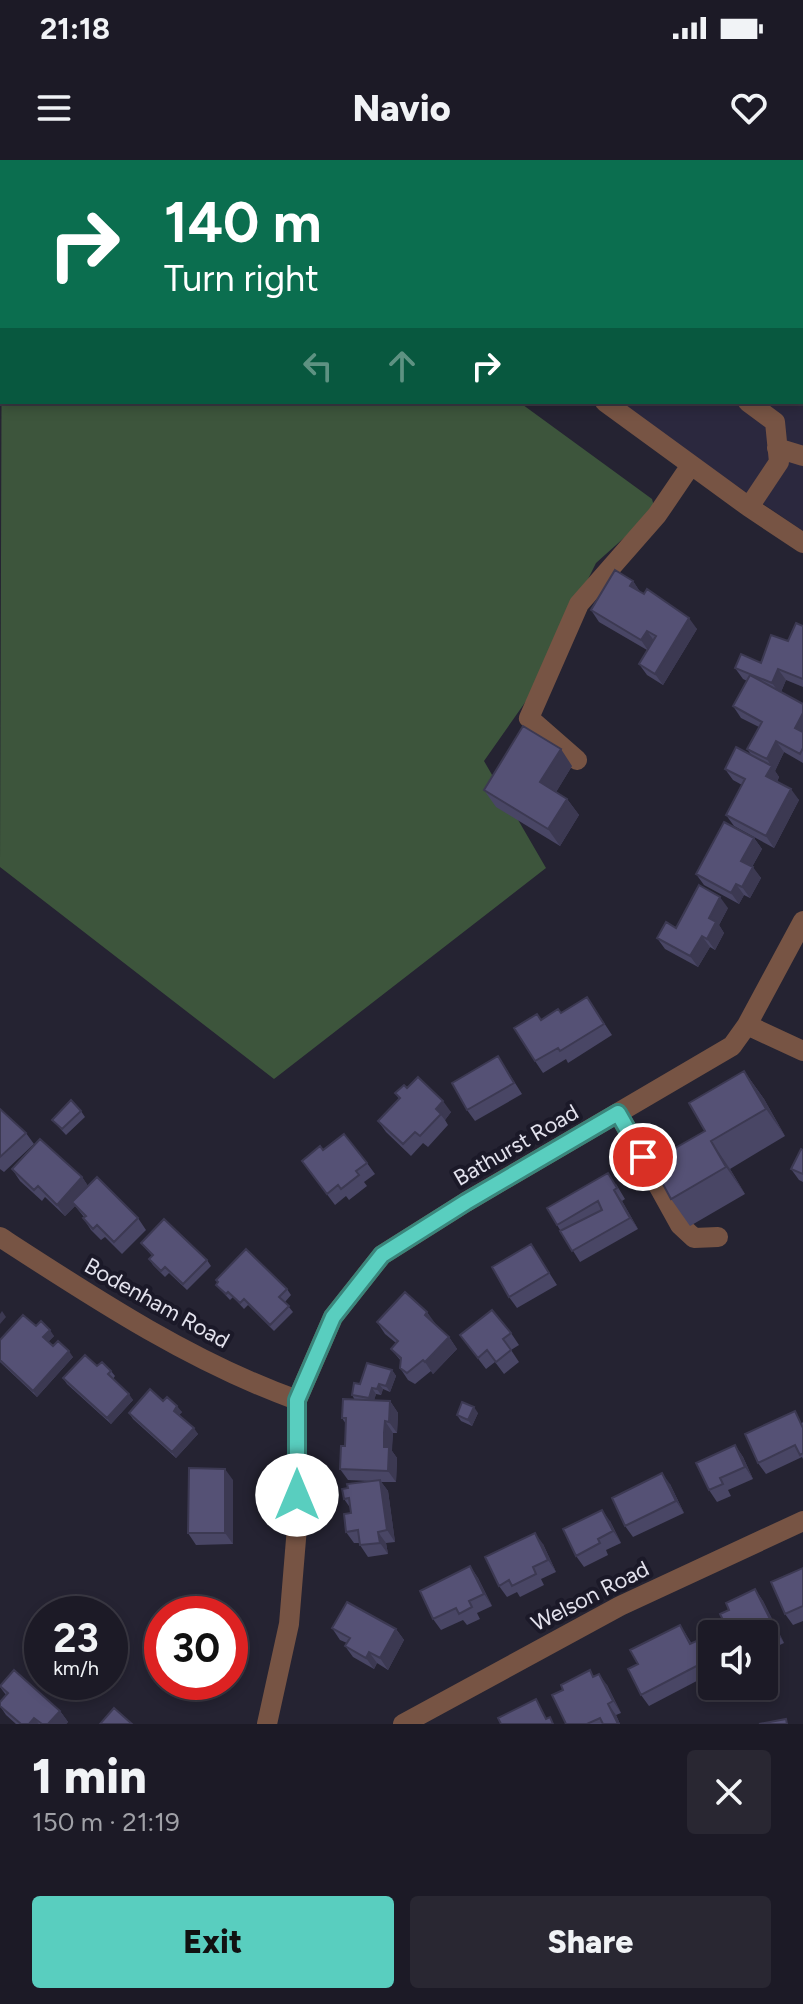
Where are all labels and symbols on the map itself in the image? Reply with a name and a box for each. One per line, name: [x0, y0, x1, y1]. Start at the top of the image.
street label: Bathurst Road: [449, 1098, 583, 1192]
pin: [609, 1123, 677, 1191]
street label: Bodenham Road: [80, 1252, 234, 1354]
position arrow: [255, 1453, 339, 1537]
street label: Welson Road: [527, 1555, 653, 1637]
speed limit sign: 30: [144, 1596, 248, 1700]

